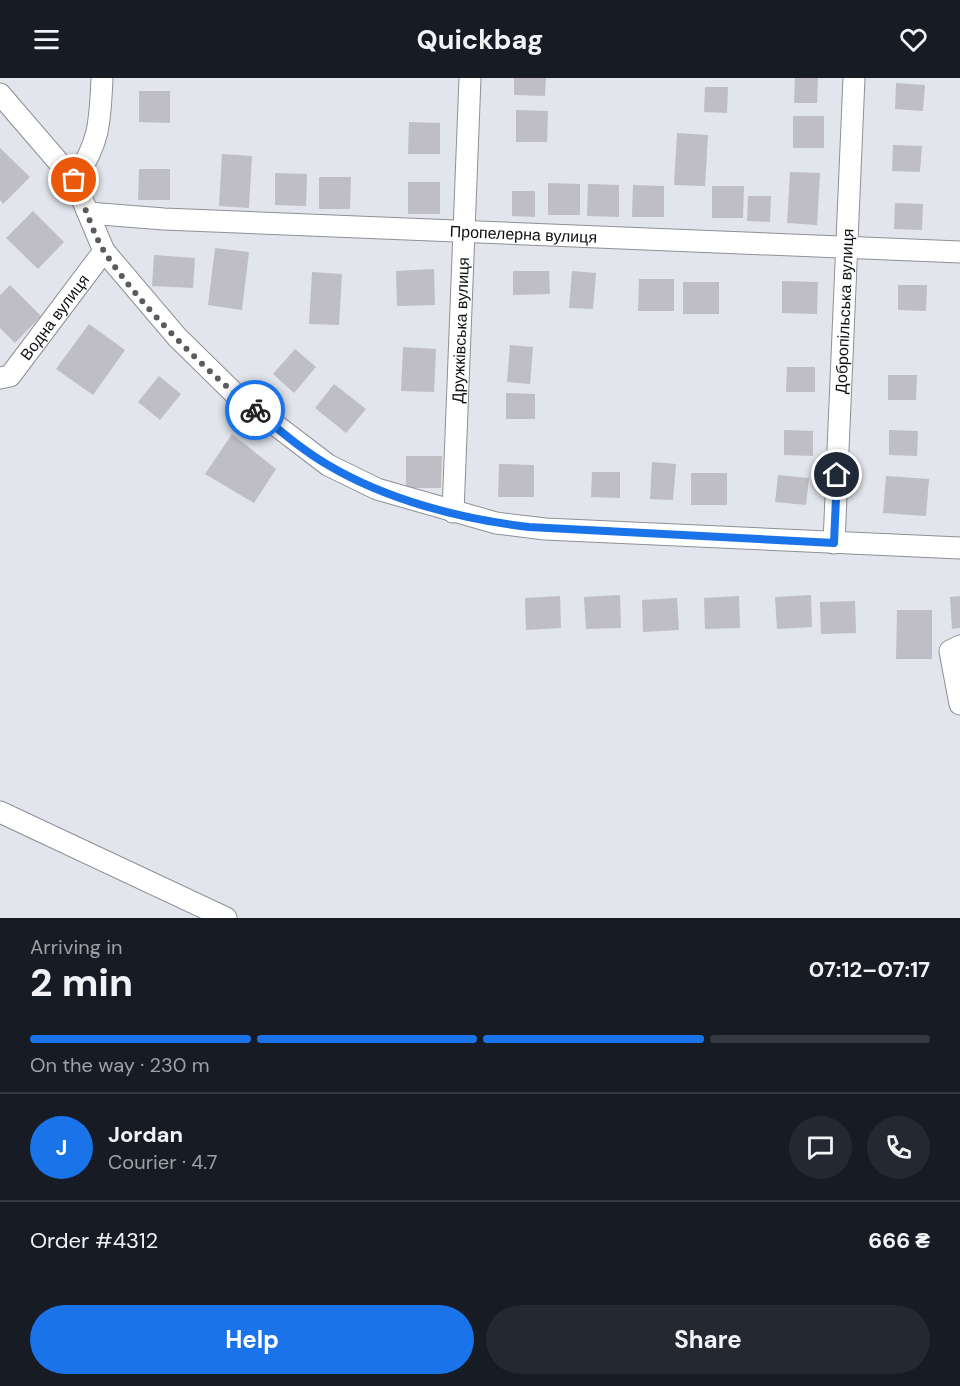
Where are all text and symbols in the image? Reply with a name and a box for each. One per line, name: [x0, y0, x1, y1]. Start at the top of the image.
text: Quickbag: [417, 22, 543, 57]
icon: menu: [30, 23, 63, 56]
icon: heart: [897, 23, 930, 56]
pin: [48, 154, 99, 205]
icon: bag: [57, 163, 90, 196]
street label: Пропелерна вулиця: [449, 220, 598, 247]
street label: Добропільська вулиця: [830, 228, 858, 394]
street label: Дружківська вулиця: [447, 257, 473, 404]
street label: Водна вулиця: [15, 270, 94, 364]
courier: [225, 380, 285, 440]
icon: bike: [239, 394, 272, 427]
pin: [811, 449, 862, 500]
icon: home: [820, 458, 853, 491]
text: Arriving in: [30, 934, 122, 960]
text: 07:12–07:17: [809, 955, 930, 984]
text: 2 min: [30, 957, 133, 1008]
text: On the way · 230 m: [30, 1052, 210, 1078]
button: chat: [789, 1116, 852, 1179]
button: phone: [867, 1116, 930, 1179]
text: Jordan: [108, 1120, 183, 1149]
text: J: [56, 1133, 67, 1162]
text: Courier · 4.7: [108, 1149, 217, 1175]
text: Order #4312: [30, 1226, 158, 1255]
text: 666 ₴: [868, 1226, 930, 1255]
button: Help: [30, 1305, 474, 1374]
button: Share: [486, 1305, 930, 1374]

